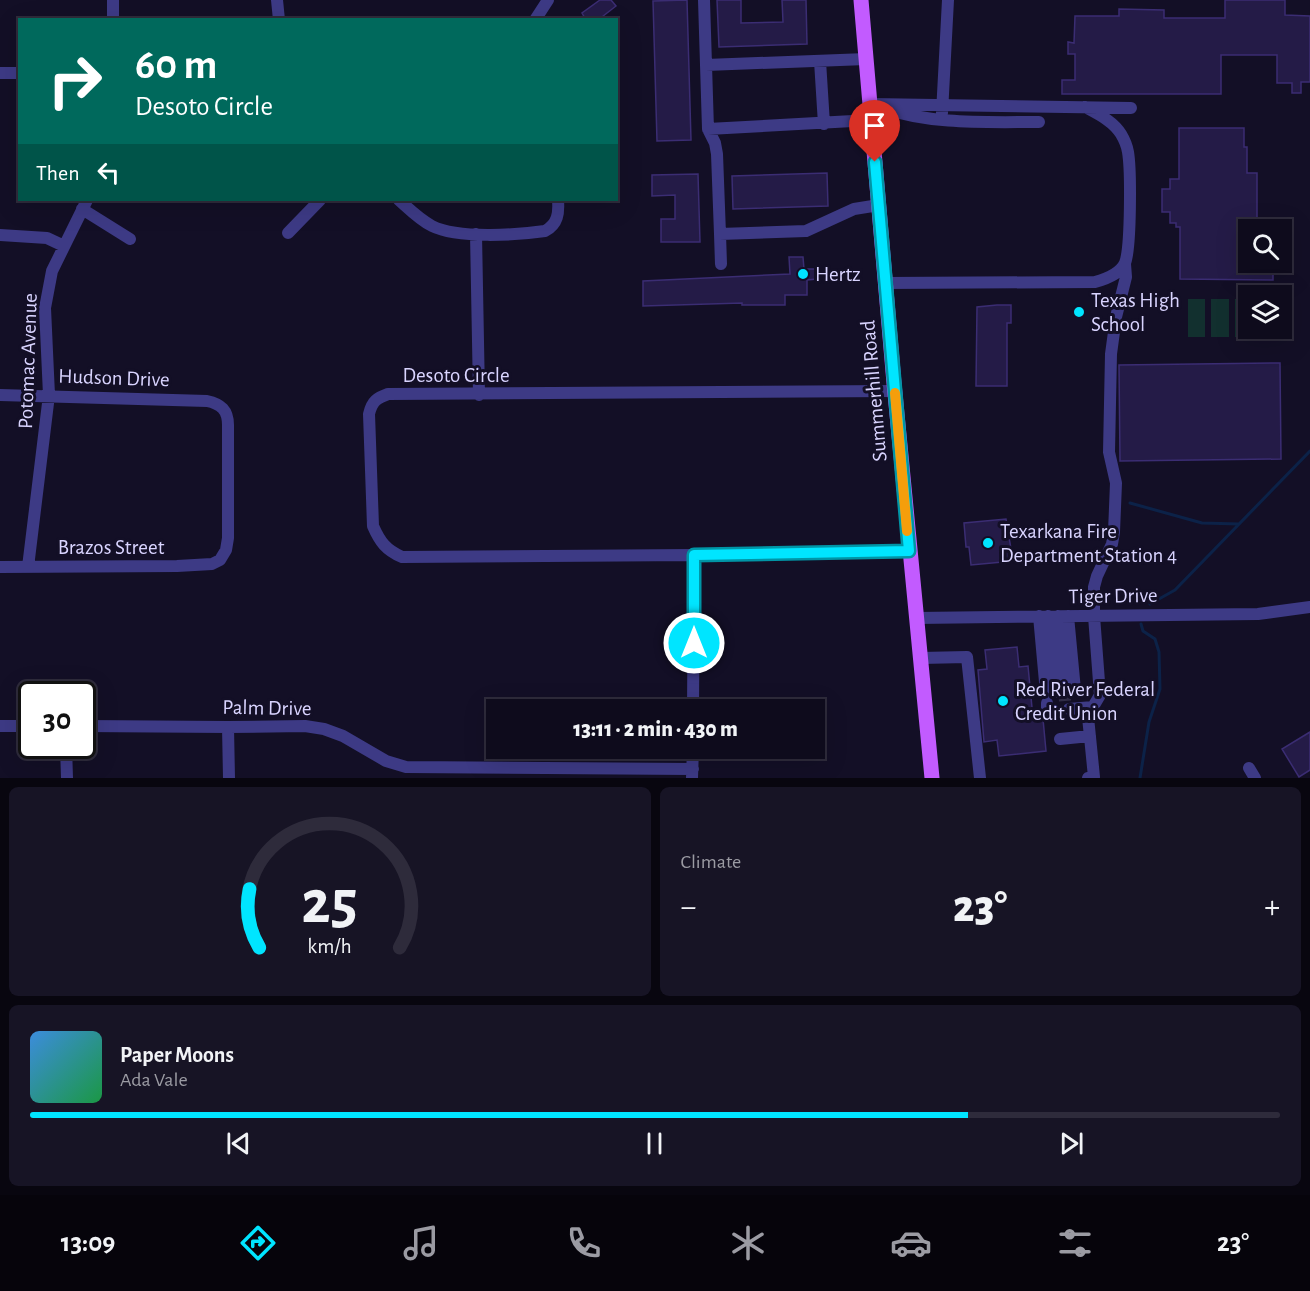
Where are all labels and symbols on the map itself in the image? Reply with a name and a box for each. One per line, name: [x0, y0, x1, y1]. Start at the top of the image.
pin: [849, 100, 900, 162]
place label: Hertz: [815, 264, 861, 285]
marker: Hertz: [796, 267, 810, 281]
place label: Texas High School: [1091, 290, 1180, 335]
street label: Potomac Avenue: [15, 293, 41, 429]
marker: Texas High School: [1072, 305, 1086, 319]
street label: Summerhill Road: [857, 319, 891, 463]
street label: Desoto Circle: [402, 365, 510, 386]
street label: Hudson Drive: [58, 366, 170, 390]
place label: Texarkana Fire Department Station 4: [1000, 521, 1177, 566]
marker: Texarkana Fire Department Station 4: [981, 536, 995, 550]
street label: Brazos Street: [58, 537, 165, 558]
street label: Tiger Drive: [1068, 585, 1158, 607]
position arrow: [662, 611, 726, 675]
place label: Red River Federal Credit Union: [1015, 679, 1155, 724]
speed limit sign: 30: [18, 681, 96, 759]
marker: Red River Federal Credit Union: [996, 694, 1010, 708]
street label: Palm Drive: [222, 697, 312, 719]

